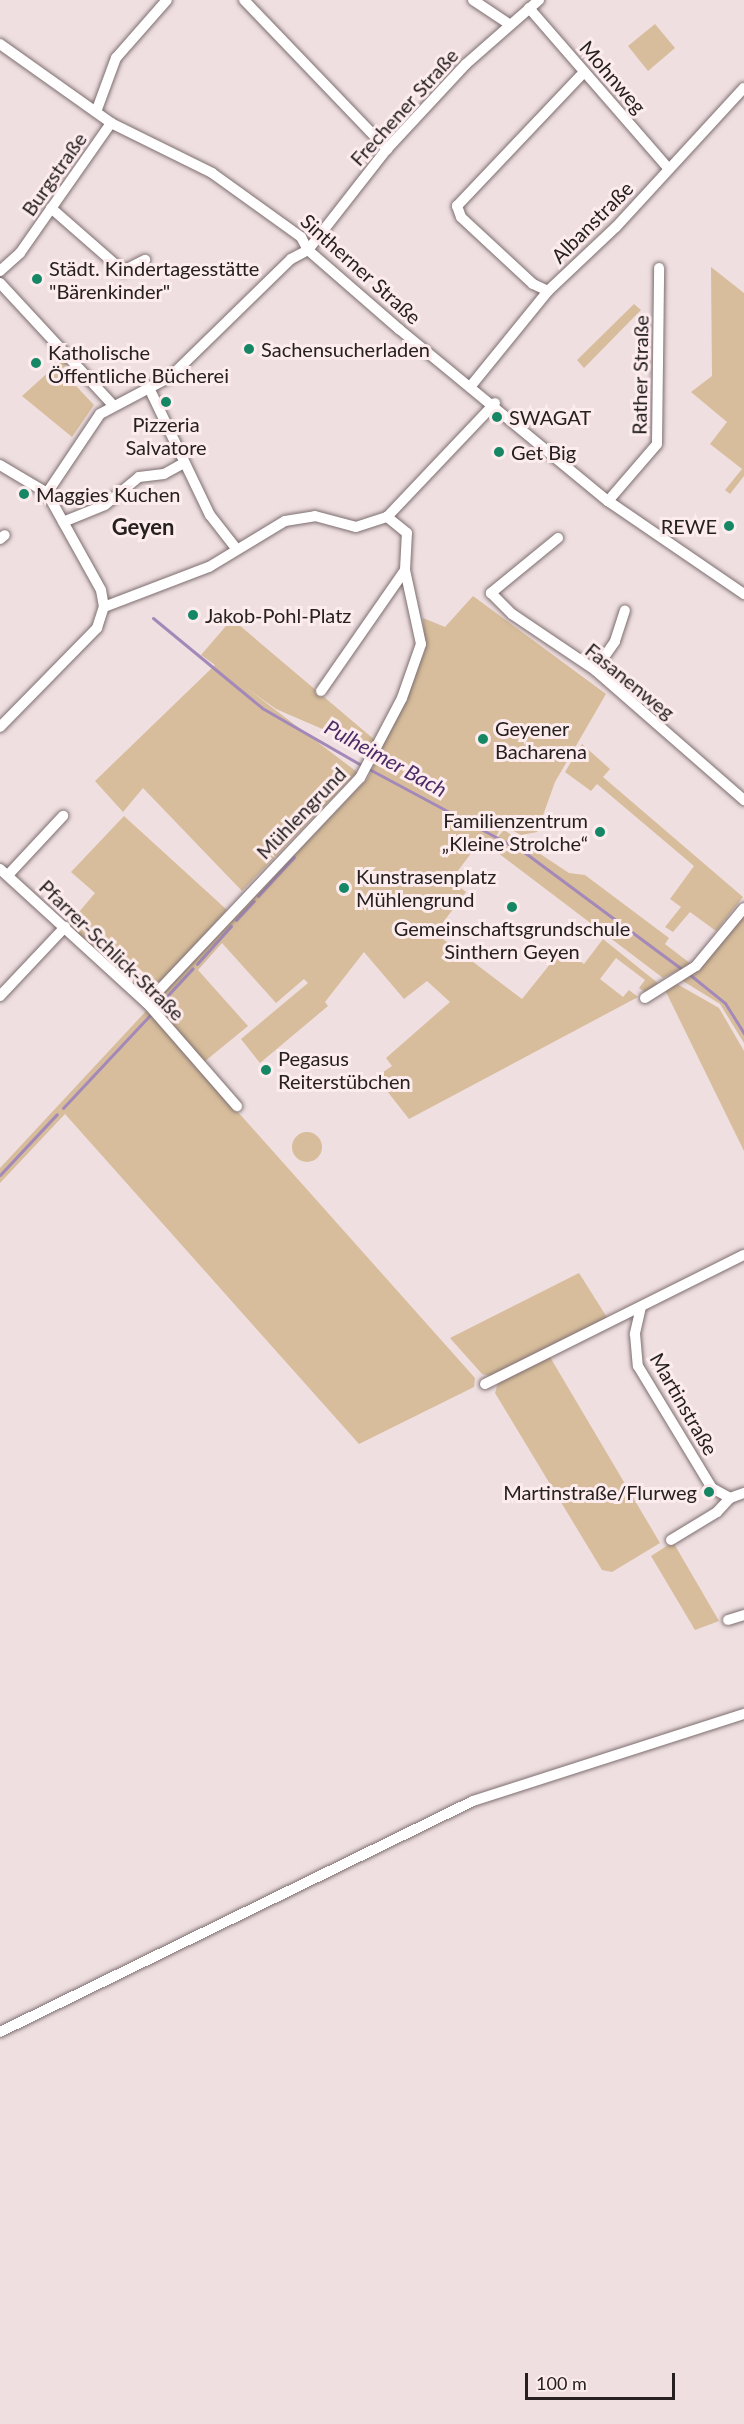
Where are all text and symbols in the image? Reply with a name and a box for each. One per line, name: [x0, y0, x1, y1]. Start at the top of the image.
street label: Mohnweg: [575, 36, 651, 118]
street label: Frechener Straße: [345, 43, 463, 171]
street label: Burgstraße: [17, 128, 91, 220]
street label: Albanstraße: [546, 176, 638, 268]
street label: Sintherner Straße: [296, 209, 426, 329]
place label: Städt. Kindertagesstätte "Bärenkinder": [49, 256, 259, 303]
marker: Städt. Kindertagesstätte "Bärenkinder": [30, 272, 44, 286]
street label: Rather Straße: [627, 315, 653, 435]
place label: Sachensucherladen: [261, 337, 430, 361]
place label: Katholische Öffentliche Bücherei: [48, 340, 229, 387]
marker: Sachensucherladen: [242, 342, 256, 356]
marker: Katholische Öffentliche Bücherei: [29, 356, 43, 370]
marker: Pizzeria Salvatore: [159, 395, 173, 409]
place label: SWAGAT: [509, 405, 591, 429]
marker: SWAGAT: [490, 410, 504, 424]
place label: Pizzeria Salvatore: [125, 412, 207, 459]
place label: Get Big: [511, 440, 576, 464]
marker: Get Big: [492, 445, 506, 459]
place label: Maggies Kuchen: [36, 482, 180, 506]
marker: Maggies Kuchen: [17, 487, 31, 501]
district label: Geyen: [112, 514, 174, 540]
place label: REWE: [661, 514, 717, 538]
marker: REWE: [722, 519, 736, 533]
place label: Jakob-Pohl-Platz: [205, 603, 351, 627]
marker: Jakob-Pohl-Platz: [186, 608, 200, 622]
street label: Fasanenweg: [581, 638, 679, 724]
water label: Pulheimer Bach: [320, 714, 452, 802]
place label: Geyener Bacharena: [495, 716, 587, 763]
marker: Geyener Bacharena: [476, 732, 490, 746]
street label: Mühlengrund: [251, 762, 351, 864]
place label: Familienzentrum „Kleine Strolche“: [442, 808, 588, 855]
marker: Familienzentrum „Kleine Strolche“: [593, 825, 607, 839]
place label: Kunstrasenplatz Mühlengrund: [356, 864, 496, 911]
street label: Pfarrer-Schlick-Straße: [34, 875, 190, 1025]
marker: Kunstrasenplatz Mühlengrund: [337, 881, 351, 895]
marker: Gemeinschaftsgrundschule Sinthern Geyen: [505, 900, 519, 914]
place label: Gemeinschaftsgrundschule Sinthern Geyen: [394, 916, 630, 963]
place label: Pegasus Reiterstübchen: [278, 1046, 411, 1093]
marker: Pegasus Reiterstübchen: [259, 1063, 273, 1077]
street label: Martinstraße: [645, 1349, 723, 1459]
place label: Martinstraße/Flurweg: [503, 1480, 697, 1504]
marker: Martinstraße/Flurweg: [702, 1485, 716, 1499]
scale bar: [528, 2361, 678, 2399]
text: 100 m: [536, 2372, 587, 2394]

